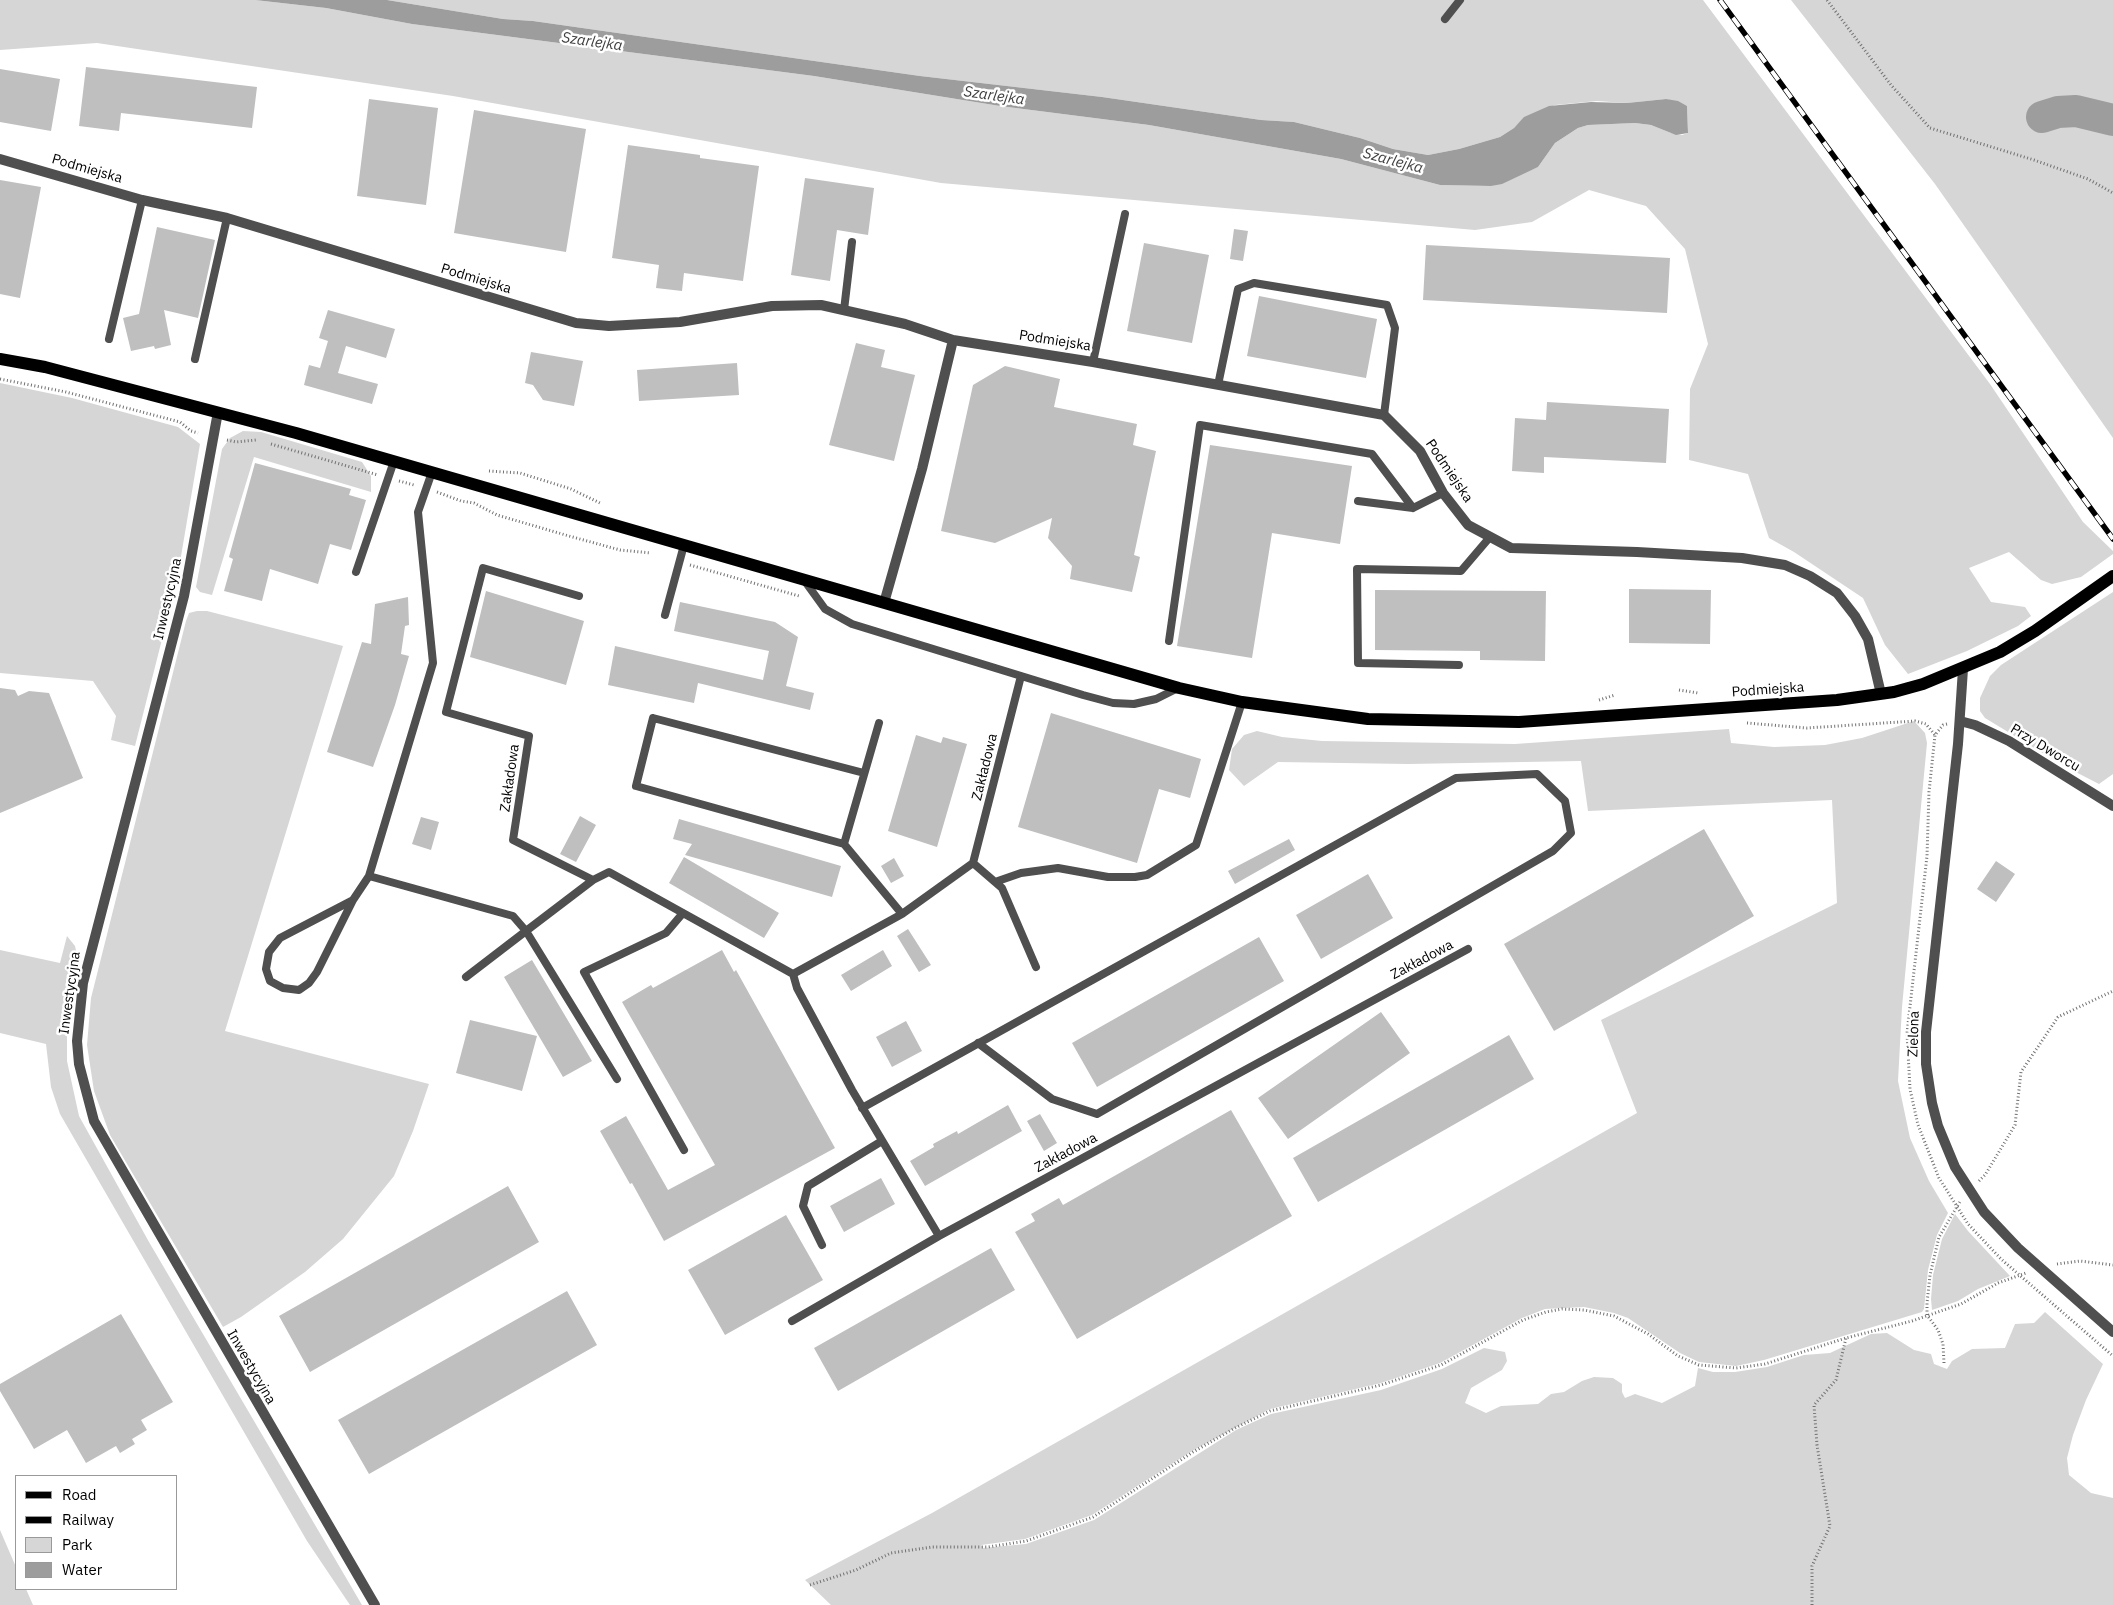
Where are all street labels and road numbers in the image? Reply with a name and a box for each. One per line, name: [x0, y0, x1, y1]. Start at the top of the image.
street label: Podmiejska: [50, 151, 124, 187]
street label: Podmiejska: [439, 260, 513, 298]
street label: Podmiejska: [1018, 327, 1092, 355]
street label: Podmiejska: [1422, 436, 1476, 506]
street label: Inwestycyjna: [150, 557, 186, 641]
street label: Podmiejska: [1731, 679, 1805, 701]
street label: Przy Dworcu: [2007, 721, 2083, 775]
street label: Zakładowa: [969, 732, 1001, 802]
street label: Zakładowa: [497, 743, 523, 813]
street label: Zakładowa: [1388, 937, 1456, 983]
street label: Inwestycyjna: [56, 951, 84, 1035]
street label: Zielona: [1905, 1011, 1923, 1057]
street label: Zakładowa: [1032, 1130, 1100, 1176]
street label: Inwestycyjna: [223, 1327, 279, 1407]

